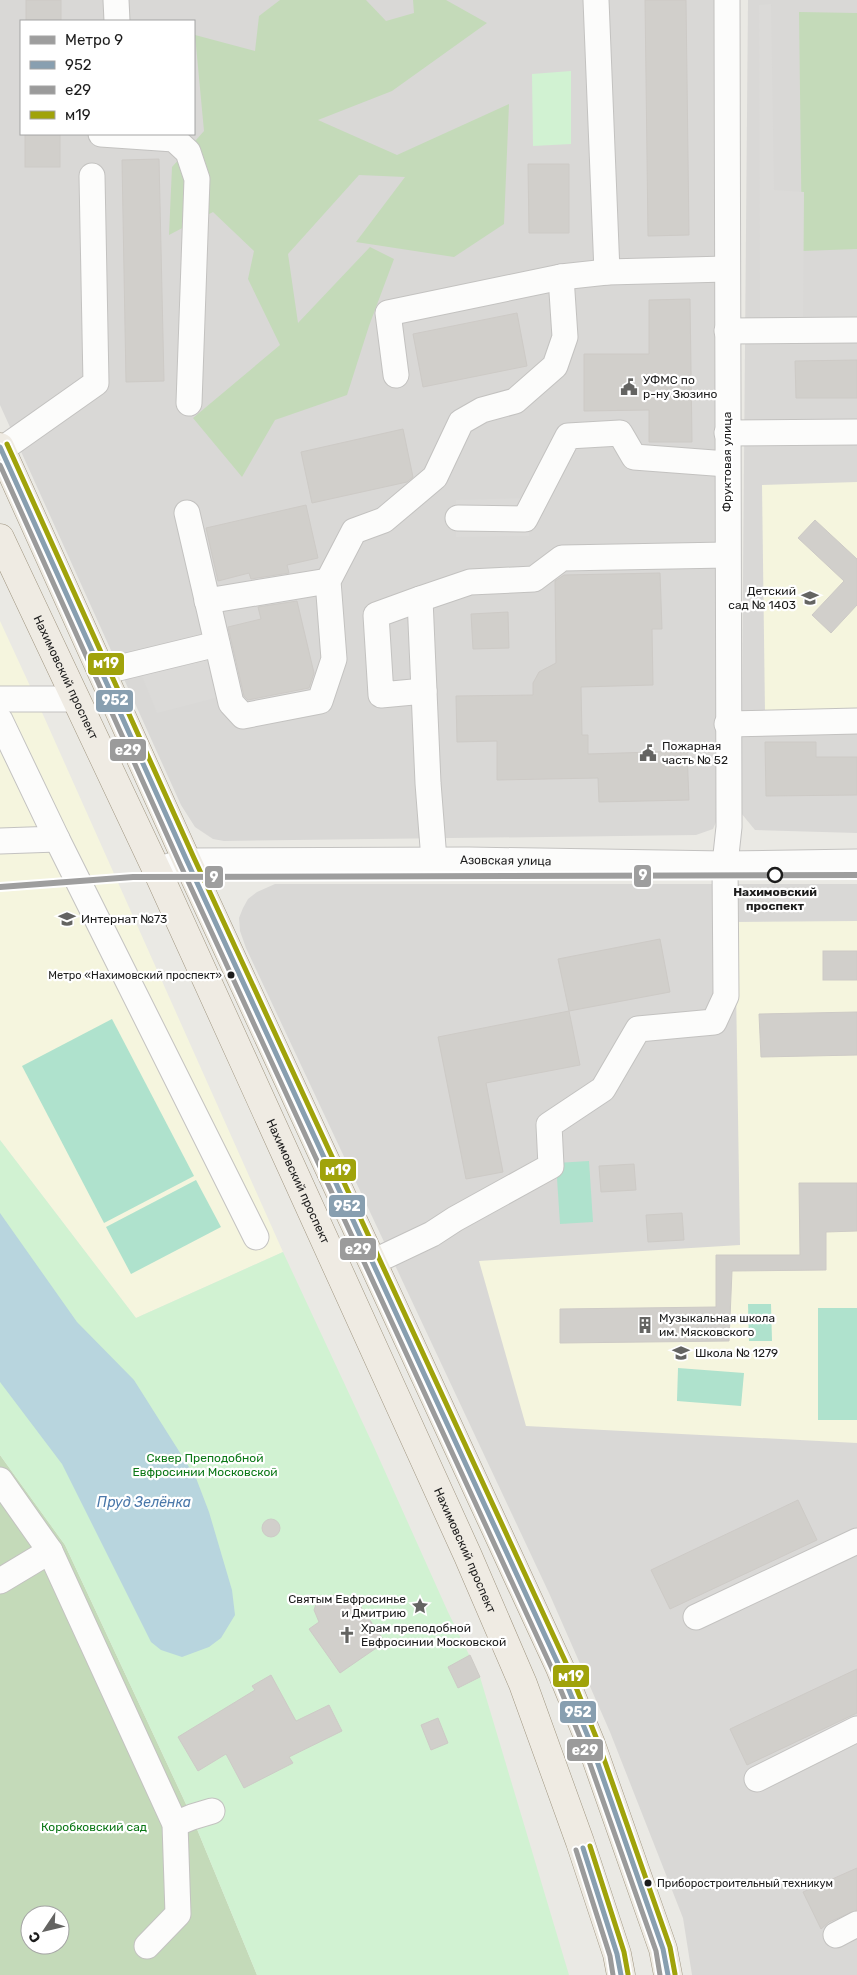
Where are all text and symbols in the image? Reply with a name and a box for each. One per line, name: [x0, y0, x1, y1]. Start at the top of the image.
legend: [20, 20, 195, 135]
text: Метро 9: [65, 31, 123, 49]
text: 952: [65, 56, 92, 74]
text: е29: [65, 81, 91, 99]
text: м19: [65, 106, 91, 124]
place label: УФМС по р-ну Зюзино: [643, 373, 718, 401]
public building icon: УФМС по р-ну Зюзино: [619, 377, 639, 397]
street label: Фруктовая улица: [720, 412, 734, 512]
place label: Детский сад № 1403: [728, 584, 796, 612]
school or university icon: Детский сад № 1403: [800, 588, 820, 608]
street label: Нахимовский проспект: [30, 613, 101, 742]
line badge: м19: [87, 652, 125, 676]
text: м19: [93, 655, 119, 672]
line badge: 952: [95, 689, 134, 713]
text: 952: [101, 692, 129, 709]
line badge: е29: [109, 738, 147, 762]
place label: Пожарная часть № 52: [662, 739, 728, 767]
text: е29: [115, 742, 141, 759]
public building icon: Пожарная часть № 52: [638, 743, 658, 763]
street label: Азовская улица: [460, 853, 552, 868]
line badge: 9: [633, 864, 652, 888]
line badge: 9: [204, 865, 224, 889]
text: 9: [639, 867, 648, 884]
marker: Нахимовский проспект: [767, 867, 783, 883]
text: 9: [210, 869, 219, 886]
place label: Нахимовский проспект: [733, 885, 817, 913]
school or university icon: Интернат №73: [57, 909, 77, 929]
place label: Интернат №73: [81, 912, 167, 926]
place label: Метро «Нахимовский проспект»: [48, 969, 222, 982]
marker: Метро «Нахимовский проспект»: [226, 970, 236, 980]
street label: Нахимовский проспект: [264, 1117, 332, 1246]
line badge: м19: [319, 1158, 357, 1182]
text: м19: [325, 1162, 351, 1179]
line badge: 952: [328, 1194, 366, 1218]
text: 952: [333, 1198, 361, 1215]
line badge: е29: [339, 1237, 377, 1261]
text: е29: [345, 1241, 371, 1258]
place label: Музыкальная школа им. Мясковского: [659, 1311, 775, 1339]
building icon: Музыкальная школа им. Мясковского: [635, 1315, 655, 1335]
school or university icon: Школа № 1279: [671, 1343, 691, 1363]
place label: Школа № 1279: [695, 1346, 778, 1360]
park label: Сквер Преподобной Евфросинии Московской: [132, 1451, 278, 1479]
street label: Нахимовский проспект: [431, 1485, 499, 1615]
water label: Пруд Зелёнка: [97, 1494, 191, 1511]
place label: Святым Евфросинье и Дмитрию: [288, 1592, 406, 1620]
place icon: Святым Евфросинье и Дмитрию: [410, 1596, 430, 1616]
place label: Храм преподобной Евфросинии Московской: [361, 1621, 506, 1649]
church icon: Храм преподобной Евфросинии Московской: [337, 1625, 357, 1645]
line badge: м19: [552, 1664, 590, 1688]
text: м19: [558, 1668, 584, 1685]
line badge: 952: [559, 1700, 597, 1724]
text: 952: [564, 1704, 592, 1721]
line badge: е29: [566, 1738, 604, 1762]
text: е29: [572, 1742, 598, 1759]
park label: Коробковский сад: [41, 1820, 147, 1834]
place label: Приборостроительный техникум: [657, 1877, 833, 1890]
marker: Приборостроительный техникум: [643, 1878, 653, 1888]
north arrow: [20, 1905, 70, 1955]
text: С: [25, 1928, 45, 1946]

